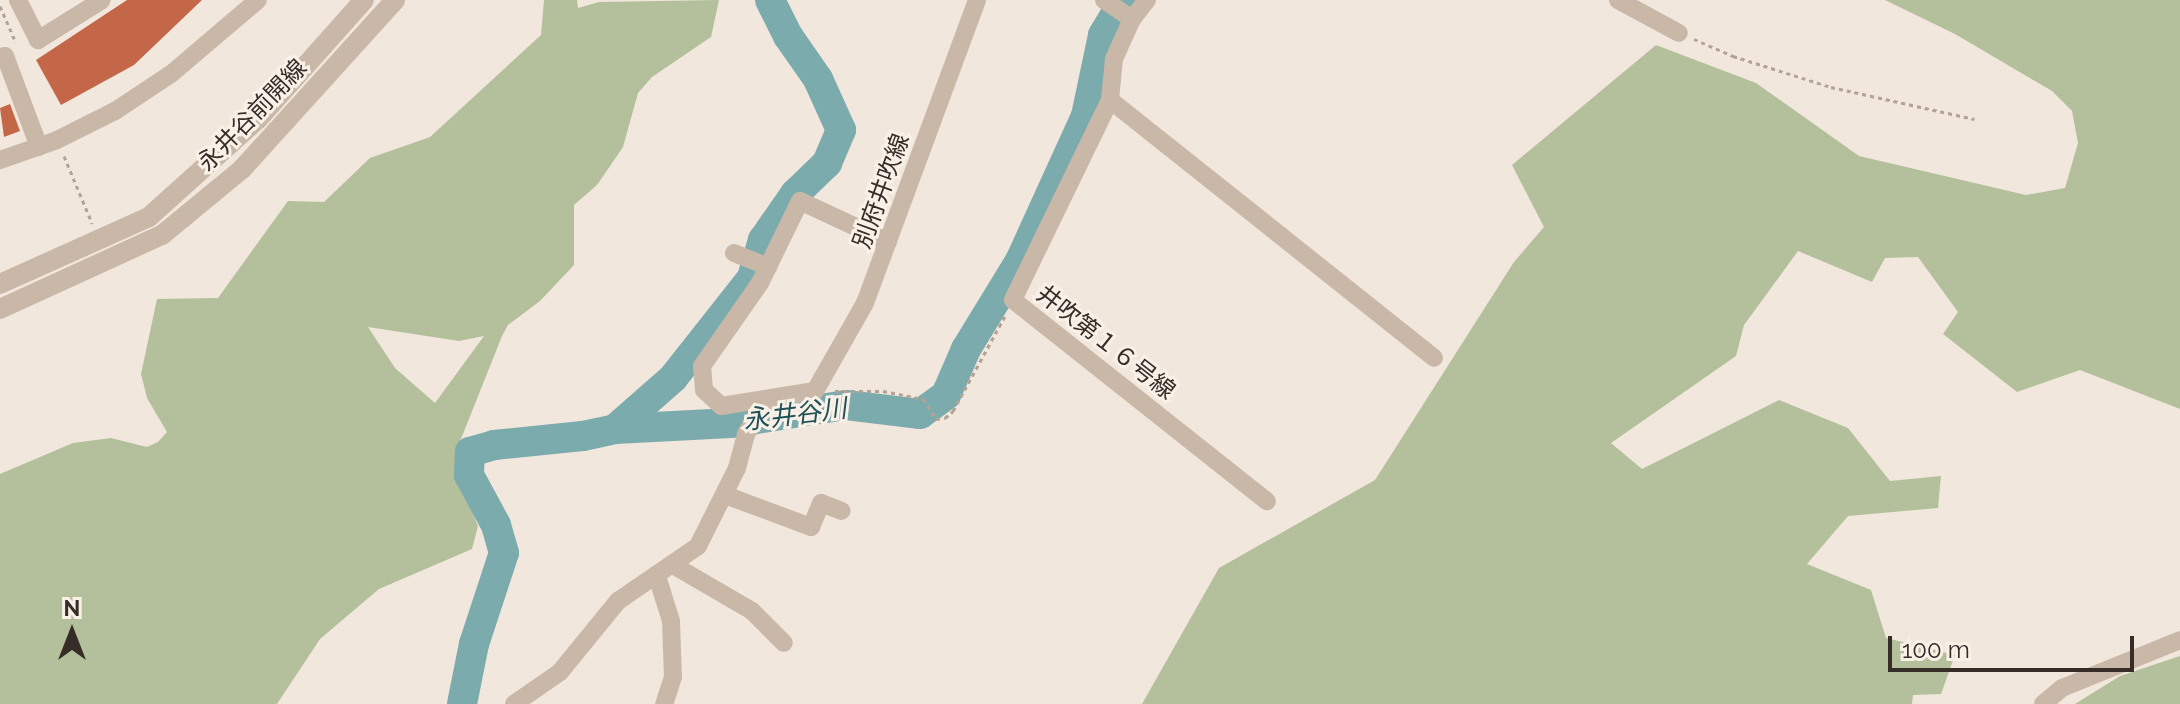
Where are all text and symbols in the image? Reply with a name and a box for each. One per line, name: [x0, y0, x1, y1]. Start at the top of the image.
street label: 永井谷前開線: [192, 53, 312, 177]
street label: 別府井吹線: [847, 130, 915, 252]
street label: 井吹第１６号線: [1031, 279, 1181, 405]
water label: 永井谷川: [741, 393, 849, 437]
north arrow: [32, 592, 112, 672]
text: N: [64, 595, 80, 621]
scale bar: [1892, 620, 2138, 670]
text: 100 m: [1902, 635, 1970, 664]

